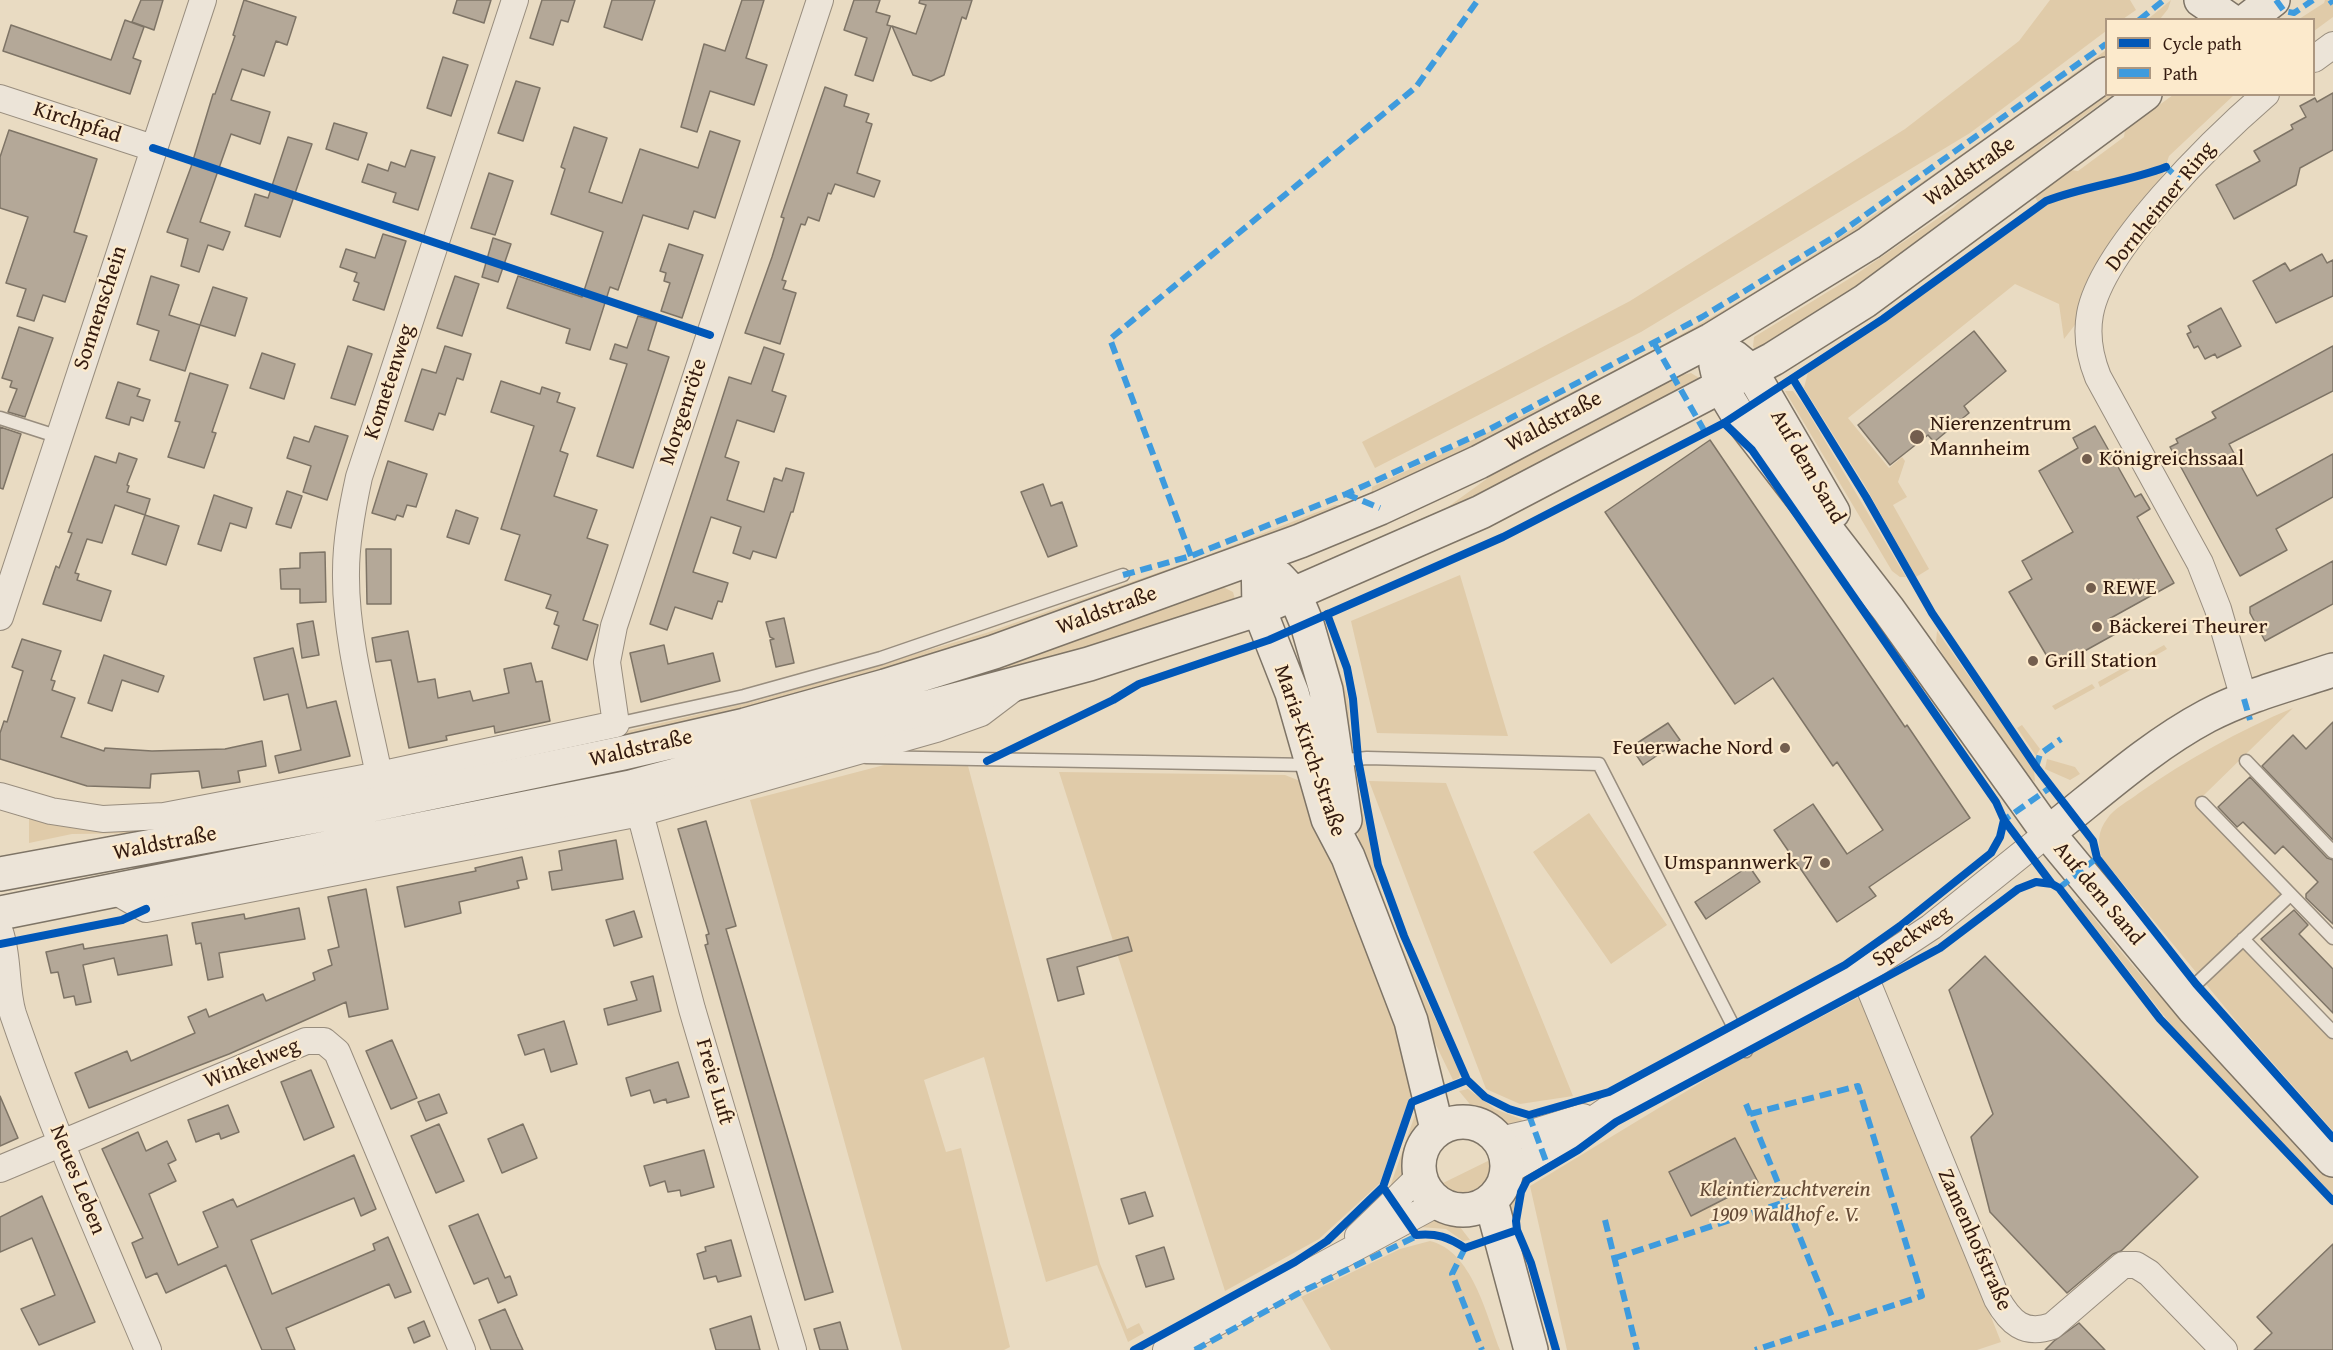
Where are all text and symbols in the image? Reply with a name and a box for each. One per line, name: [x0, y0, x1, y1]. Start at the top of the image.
legend: [2105, 18, 2315, 96]
text: Cycle path: [2163, 30, 2242, 57]
text: Path: [2163, 60, 2198, 87]
street label: Kirchpfad: [30, 96, 124, 150]
street label: Waldstraße: [1919, 131, 2021, 213]
street label: Dornheimer Ring: [2101, 137, 2221, 277]
street label: Sonnenschein: [69, 243, 133, 373]
street label: Kometenweg: [359, 321, 421, 443]
street label: Morgenröte: [654, 355, 714, 469]
street label: Waldstraße: [1501, 386, 1607, 458]
street label: Auf dem Sand: [1764, 405, 1850, 529]
place label: Nierenzentrum Mannheim: [1930, 411, 2071, 463]
marker: Nierenzentrum Mannheim: [1908, 428, 1926, 446]
place label: Königreichssaal: [2099, 446, 2244, 472]
marker: Königreichssaal: [2080, 452, 2094, 466]
place label: REWE: [2103, 575, 2157, 601]
street label: Waldstraße: [1053, 581, 1161, 641]
marker: REWE: [2084, 581, 2098, 595]
place label: Bäckerei Theurer: [2109, 614, 2267, 640]
marker: Bäckerei Theurer: [2090, 620, 2104, 634]
place label: Grill Station: [2045, 648, 2157, 674]
marker: Grill Station: [2026, 654, 2040, 668]
street label: Maria-Kirch-Straße: [1267, 662, 1351, 840]
street label: Waldstraße: [587, 724, 695, 774]
place label: Feuerwache Nord: [1613, 735, 1773, 761]
marker: Feuerwache Nord: [1778, 741, 1792, 755]
street label: Waldstraße: [111, 821, 219, 867]
street label: Auf dem Sand: [2047, 837, 2149, 951]
place label: Umspannwerk 7: [1664, 850, 1813, 876]
marker: Umspannwerk 7: [1818, 856, 1832, 870]
street label: Speckweg: [1868, 900, 1956, 974]
street label: Winkelweg: [200, 1033, 304, 1095]
street label: Freie Luft: [689, 1036, 739, 1128]
street label: Neues Leben: [43, 1121, 111, 1239]
street label: Zamenhofstraße: [1931, 1165, 2017, 1315]
park label: Kleintierzuchtverein 1909 Waldhof e. V.: [1699, 1177, 1871, 1228]

